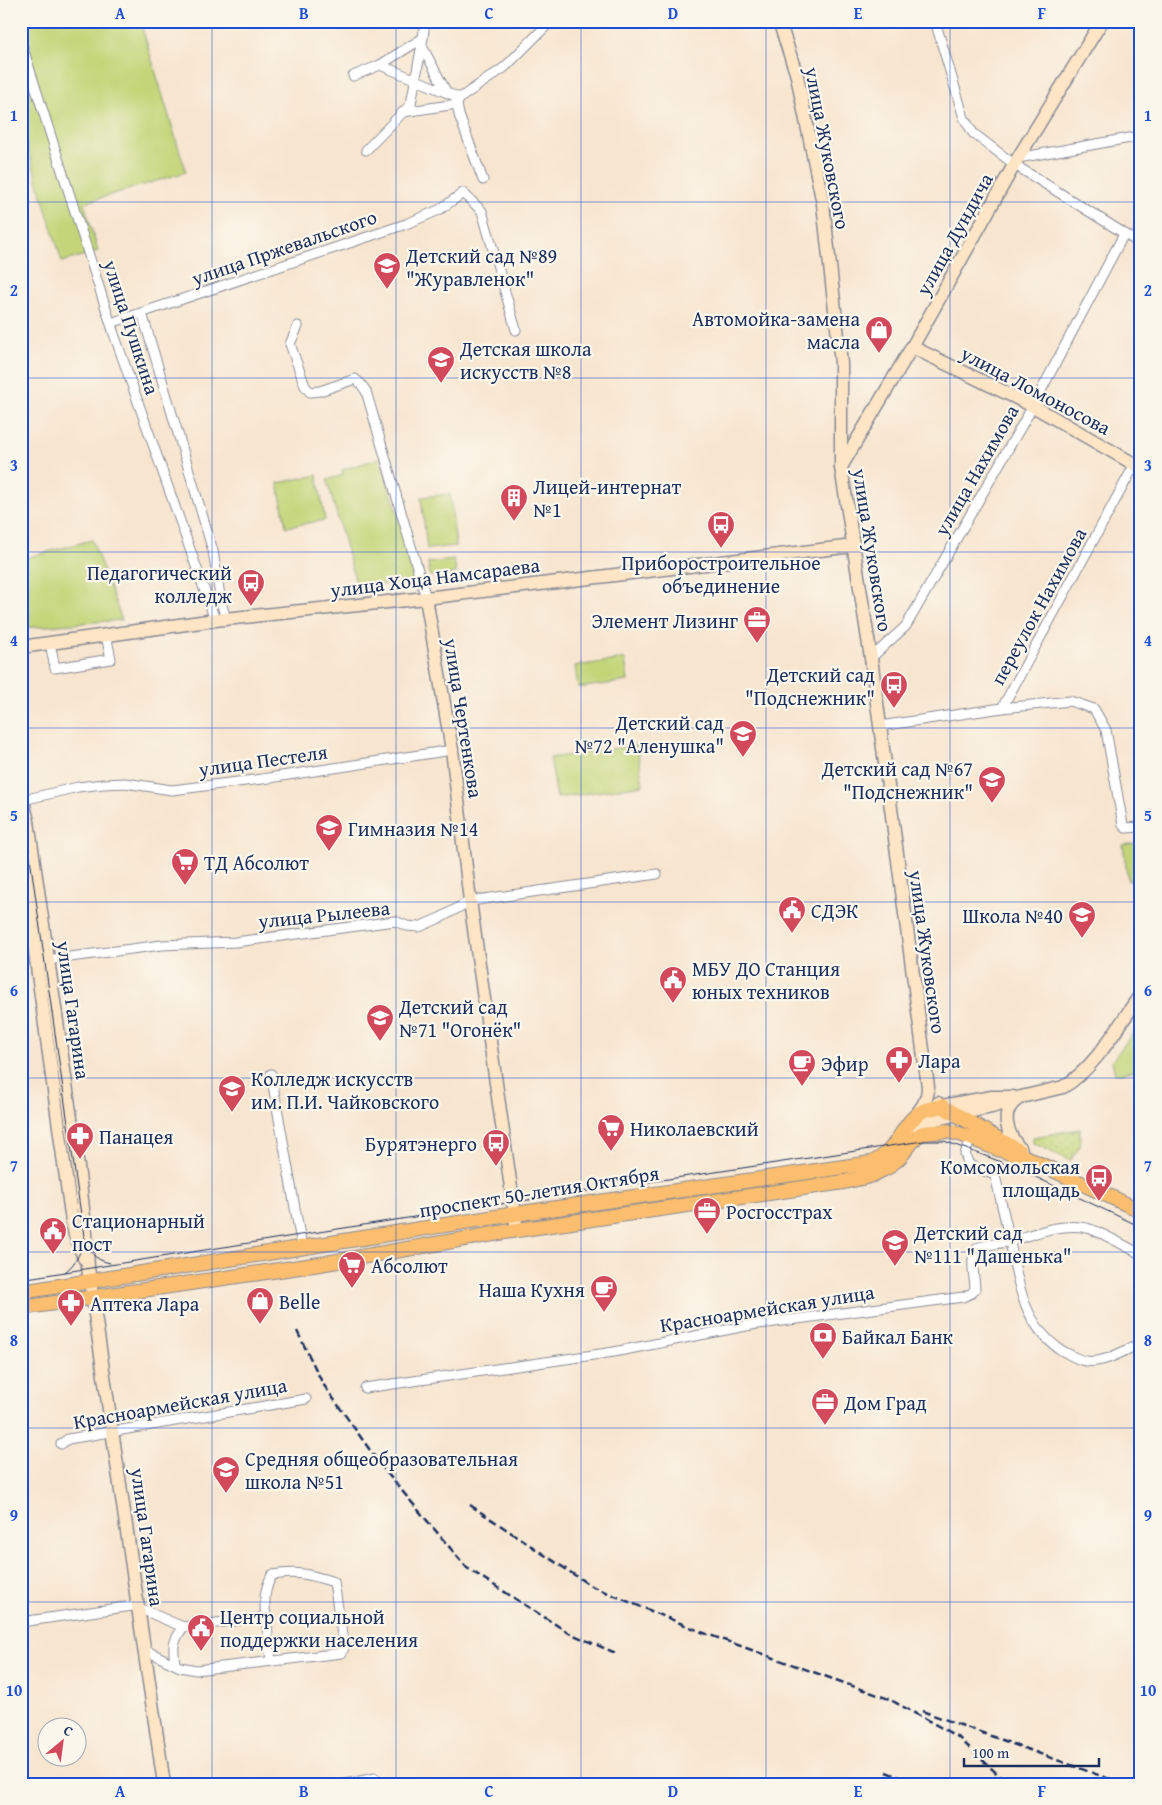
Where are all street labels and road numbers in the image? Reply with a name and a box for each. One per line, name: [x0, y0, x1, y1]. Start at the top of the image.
street label: улица Жуковского: [798, 63, 858, 232]
street label: улица Дундича: [908, 167, 1000, 301]
street label: улица Пржевальского: [187, 202, 380, 293]
street label: улица Пушкина: [96, 255, 168, 399]
street label: улица Ломоносова: [955, 338, 1116, 442]
street label: улица Нахимова: [926, 399, 1026, 542]
street label: улица Жуковского: [846, 465, 900, 634]
street label: переулок Нахимова: [983, 522, 1094, 690]
street label: улица Хоца Намсараева: [328, 550, 542, 604]
street label: улица Чертенкова: [437, 635, 491, 800]
street label: улица Пестеля: [196, 737, 329, 784]
street label: улица Жуковского: [902, 867, 954, 1036]
street label: улица Рылеева: [256, 893, 392, 935]
street label: улица Гагарина: [50, 938, 98, 1082]
street label: проспект 50-летия Октября: [417, 1158, 661, 1224]
street label: Красноармейская улица: [658, 1277, 877, 1339]
street label: Красноармейская улица: [71, 1370, 290, 1436]
street label: улица Гагарина: [124, 1465, 172, 1609]

